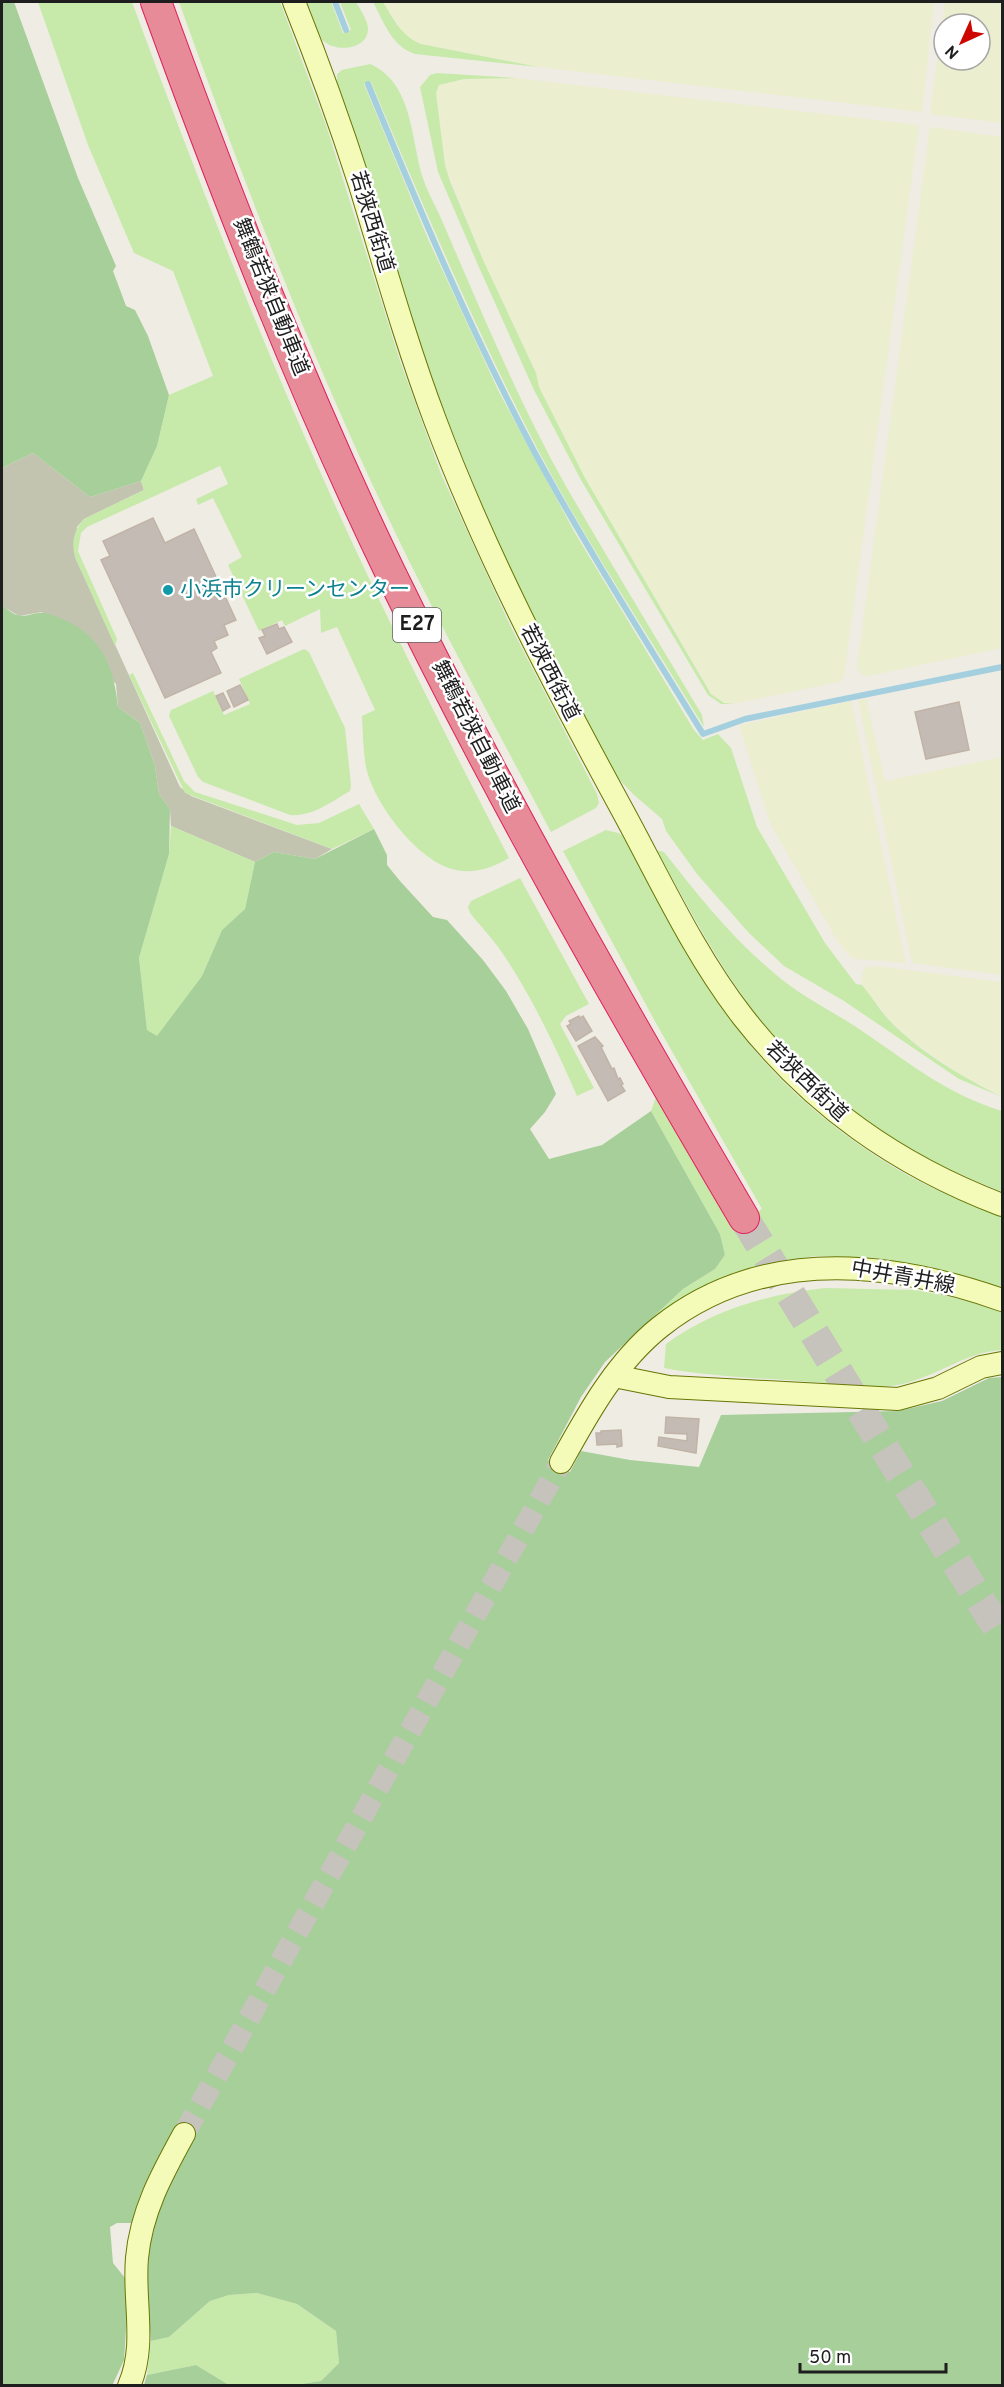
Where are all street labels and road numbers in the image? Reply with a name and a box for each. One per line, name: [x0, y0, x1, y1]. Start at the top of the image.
street label: 若狭西街道: [343, 168, 399, 276]
street label: 舞鶴若狭自動車道: [226, 214, 314, 380]
road number: E27: [393, 608, 441, 642]
street label: 若狭西街道: [513, 620, 585, 726]
street label: 舞鶴若狭自動車道: [425, 656, 525, 818]
street label: 若狭西街道: [759, 1036, 853, 1128]
street label: 中井青井線: [849, 1256, 957, 1300]

